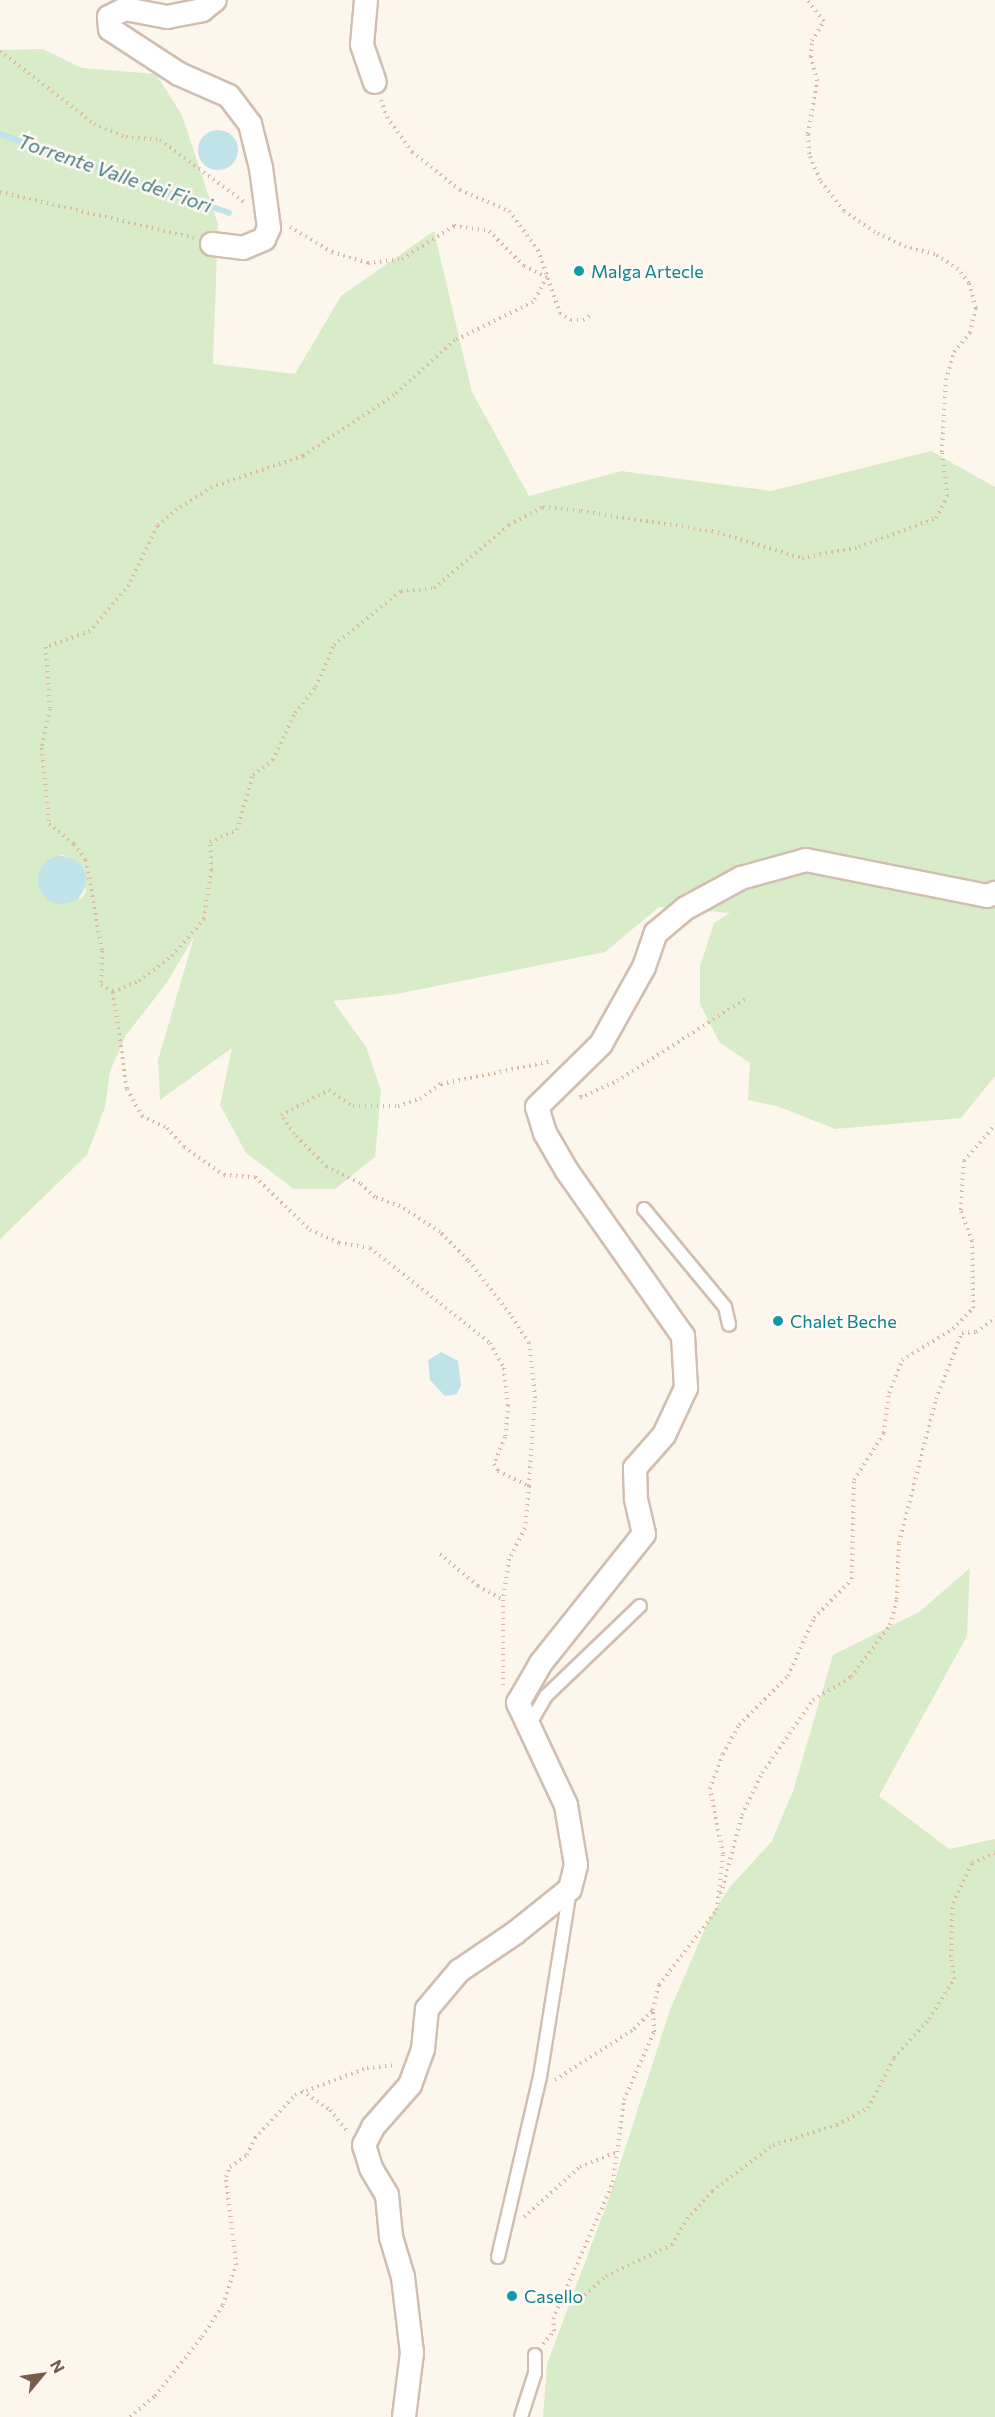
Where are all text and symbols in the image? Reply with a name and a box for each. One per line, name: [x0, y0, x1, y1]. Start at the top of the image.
water label: Torrente Valle dei Fiori: [15, 128, 215, 218]
place label: Malga Artecle: [591, 260, 704, 282]
marker: Malga Artecle: [572, 264, 586, 278]
place label: Chalet Beche: [790, 1310, 897, 1332]
marker: Chalet Beche: [771, 1314, 785, 1328]
place label: Casello: [524, 2285, 583, 2307]
marker: Casello: [505, 2289, 519, 2303]
north arrow: [12, 2345, 72, 2405]
text: N: [47, 2356, 69, 2376]

